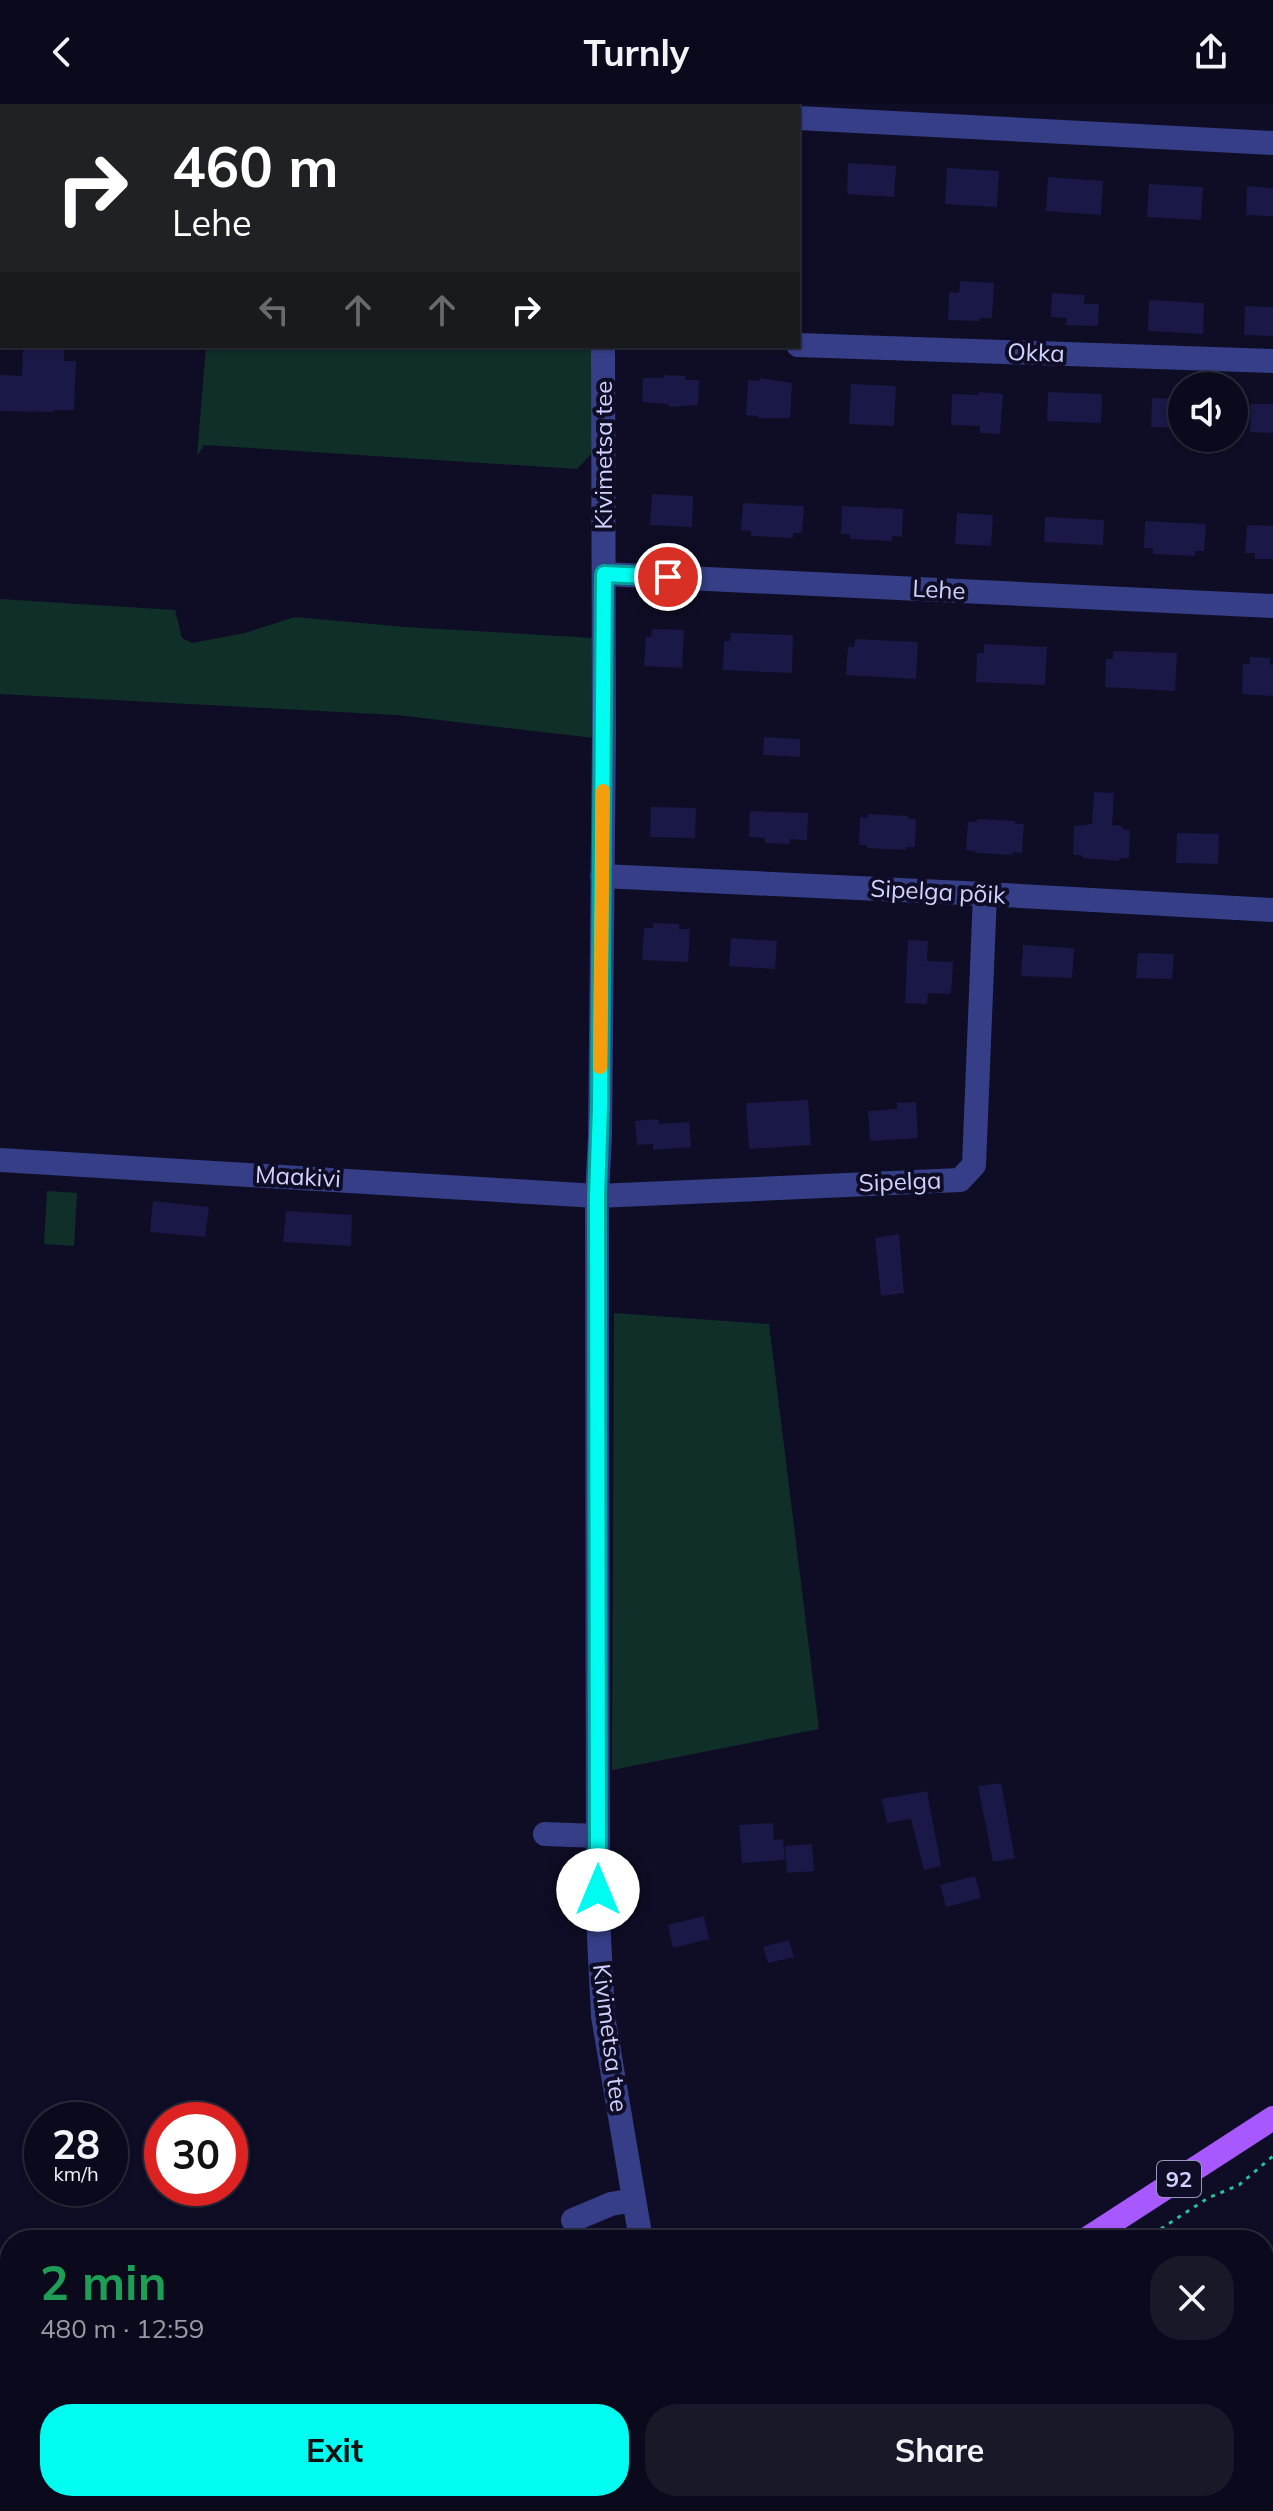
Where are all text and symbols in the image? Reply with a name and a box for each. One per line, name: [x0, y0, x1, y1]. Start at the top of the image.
icon: back: [40, 30, 84, 74]
text: Turnly: [584, 30, 689, 75]
icon: share: [1189, 30, 1233, 74]
text: 460 m: [172, 131, 339, 201]
icon: right: [40, 136, 144, 240]
text: Lehe: [172, 200, 252, 245]
icon: left: [252, 288, 296, 332]
icon: ahead: [336, 288, 380, 332]
icon: ahead: [420, 288, 464, 332]
icon: right: [504, 288, 548, 332]
street label: Okka: [1007, 336, 1065, 368]
map controls: [1168, 372, 1248, 452]
button: sound: [1168, 372, 1248, 452]
street label: Kivimetsa tee: [588, 381, 618, 529]
pin: [634, 543, 702, 611]
icon: arrive: [646, 555, 690, 599]
street label: Lehe: [912, 573, 966, 605]
street label: Sipelga põik: [870, 872, 1007, 910]
street label: Maakivi: [254, 1159, 342, 1193]
street label: Sipelga: [858, 1165, 942, 1197]
position arrow: [556, 1848, 640, 1932]
street label: Kivimetsa tee: [587, 1962, 635, 2114]
speed limit sign: 30: [144, 2102, 248, 2206]
text: 28: [52, 2119, 100, 2169]
text: km/h: [53, 2161, 99, 2186]
road number: 92: [1157, 2161, 1201, 2197]
text: 2 min: [40, 2252, 167, 2312]
button: close: [1150, 2256, 1234, 2340]
text: 480 m · 12:59: [40, 2312, 204, 2345]
button: Exit: [40, 2404, 629, 2496]
button: Share: [645, 2404, 1234, 2496]

